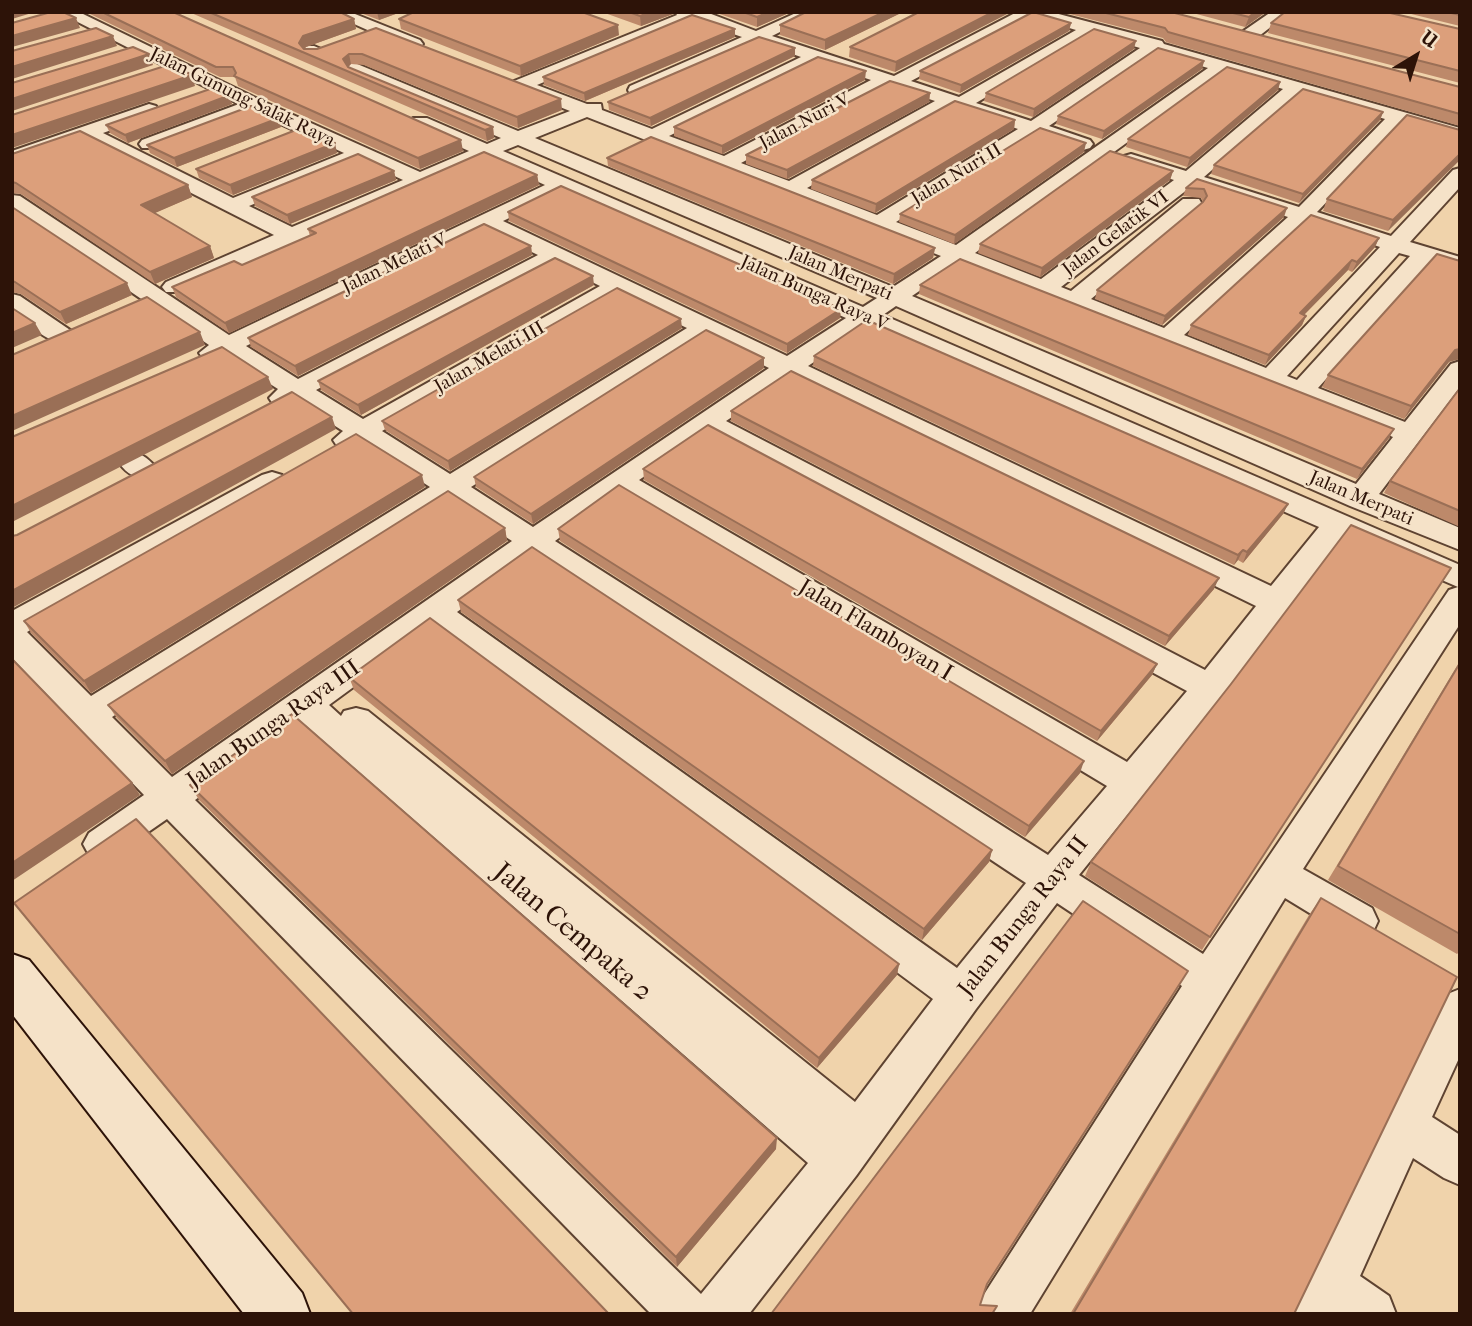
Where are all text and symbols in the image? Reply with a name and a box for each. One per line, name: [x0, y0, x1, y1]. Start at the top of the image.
north arrow: [1381, 21, 1451, 91]
text: U: [1416, 26, 1442, 53]
street label: Jalan Gunung Salak Raya: [146, 43, 338, 153]
street label: Jalan Nuri V: [756, 89, 854, 155]
street label: Jalan Nuri II: [907, 139, 1007, 211]
street label: Jalan Gelatik VI: [1058, 187, 1174, 281]
street label: Jalan Melati V: [339, 229, 451, 299]
street label: Jalan Merpati: [784, 242, 896, 306]
street label: Jalan Bunga Raya V: [736, 251, 892, 337]
street label: Jalan Melati III: [431, 317, 549, 399]
street label: Jalan Merpati: [1305, 467, 1417, 531]
street label: Jalan Flamboyan I: [793, 574, 957, 688]
street label: Jalan Bunga Raya III: [182, 655, 366, 795]
street label: Jalan Bunga Raya II: [953, 831, 1095, 1003]
street label: Jalan Cempaka 2: [486, 857, 658, 1009]

